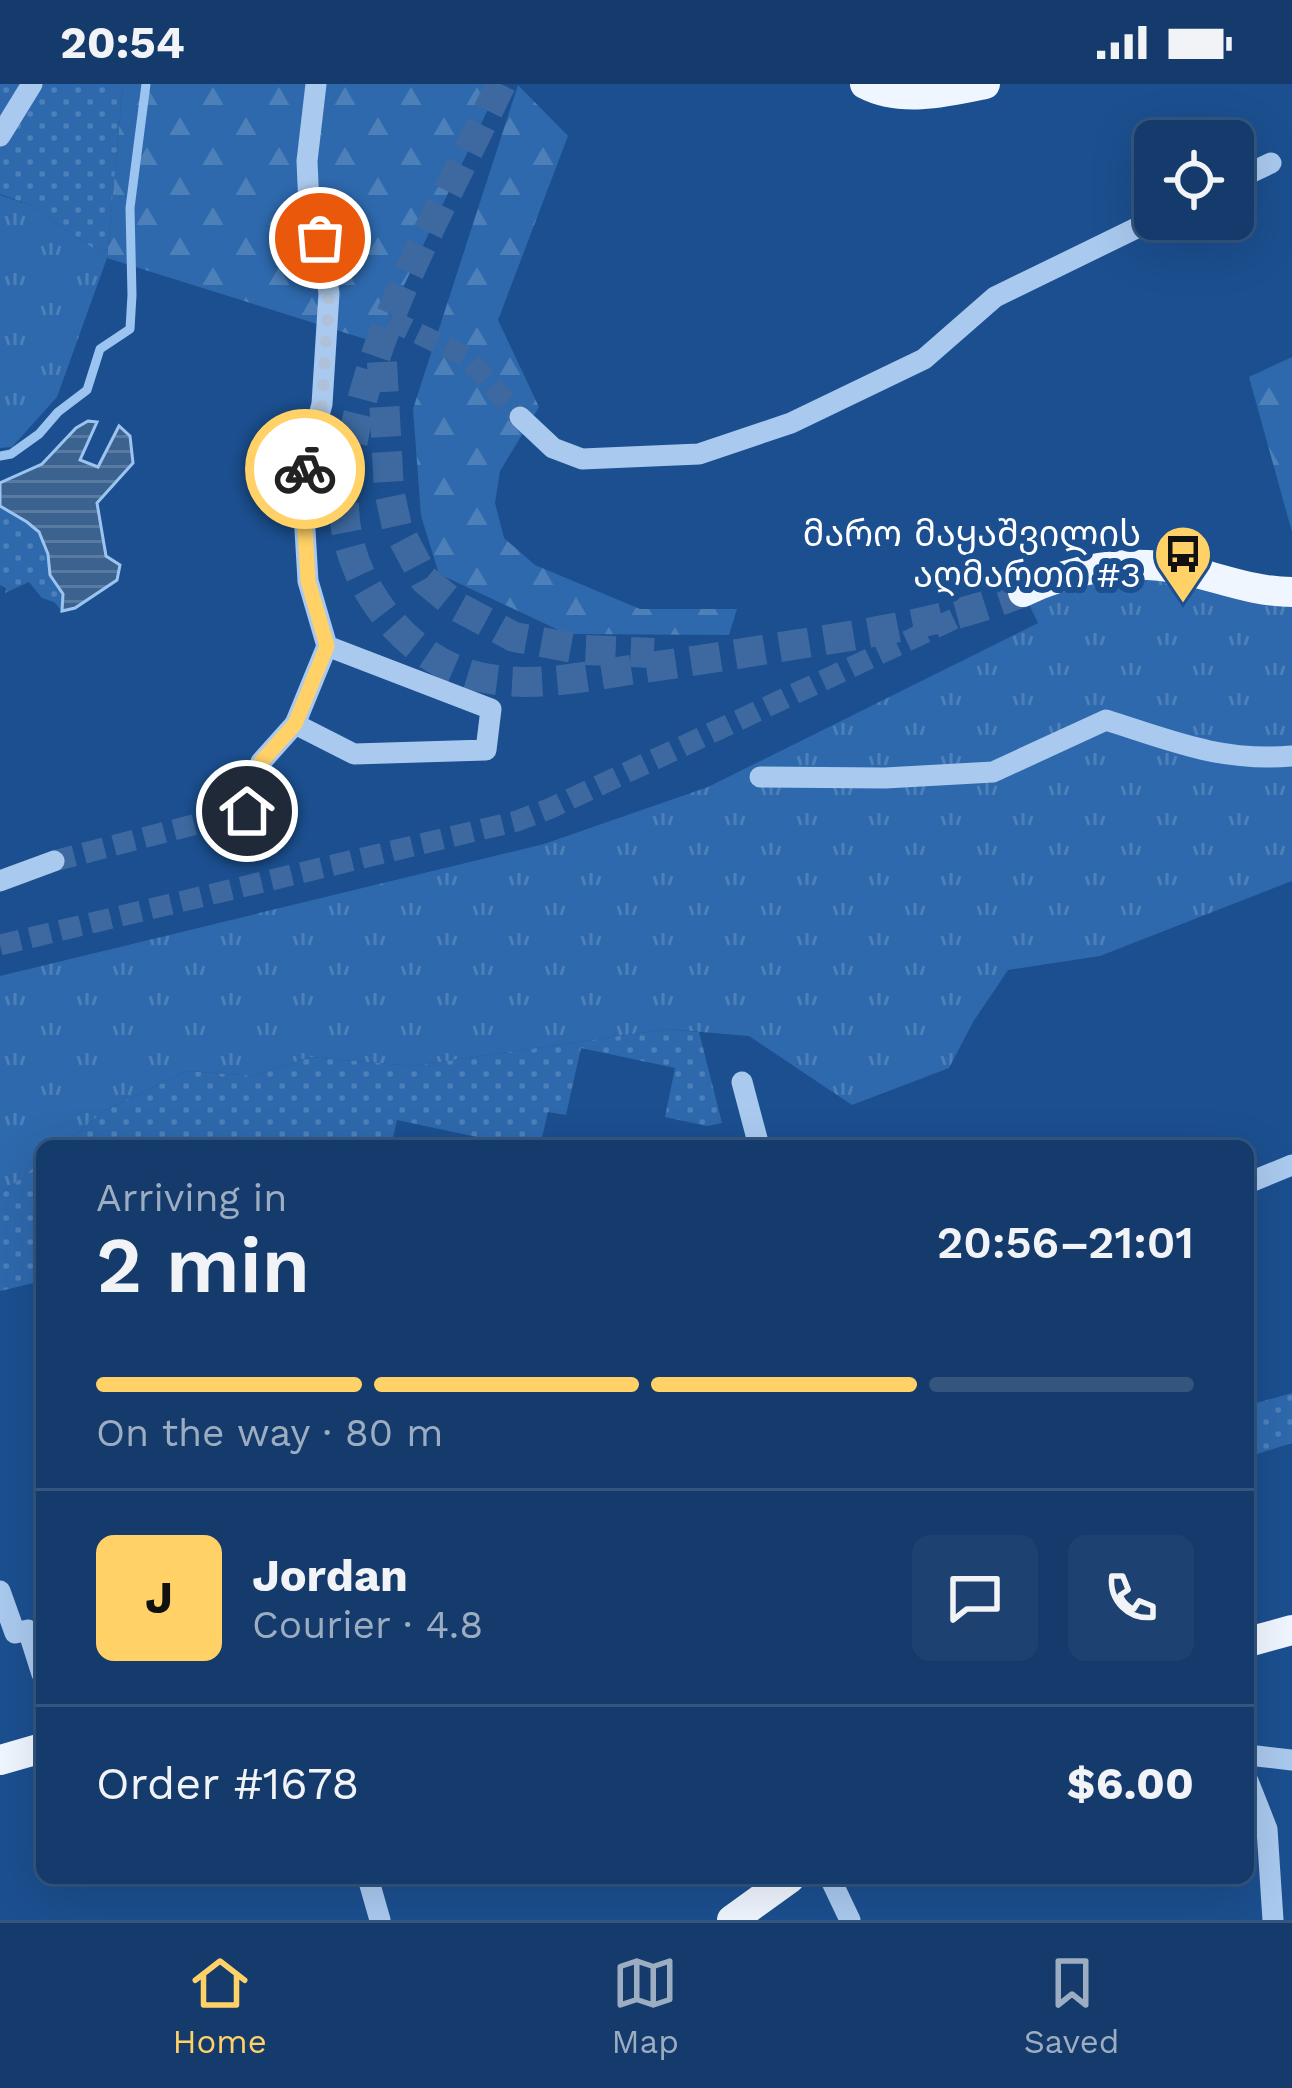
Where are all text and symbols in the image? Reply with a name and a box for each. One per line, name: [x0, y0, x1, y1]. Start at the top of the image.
text: 20:54: [60, 16, 185, 69]
map controls: [1134, 120, 1254, 240]
button: locate: [1134, 120, 1254, 240]
pin: [269, 187, 371, 289]
icon: bag: [287, 205, 353, 271]
courier: [245, 409, 365, 529]
icon: bike: [272, 436, 338, 502]
place label: მარო მაყაშვილის აღმართი #3: [803, 513, 1141, 597]
bus stop icon: მარო მაყაშვილის აღმართი #3: [1152, 523, 1214, 605]
pin: [196, 760, 298, 862]
icon: home: [214, 778, 280, 844]
text: Arriving in: [96, 1175, 287, 1220]
text: 20:56–21:01: [937, 1216, 1194, 1269]
text: 2 min: [96, 1219, 310, 1311]
text: On the way · 80 m: [96, 1410, 444, 1455]
button: chat: [912, 1535, 1038, 1661]
button: phone: [1068, 1535, 1194, 1661]
text: Jordan: [252, 1549, 408, 1602]
text: J: [145, 1571, 173, 1624]
text: Courier · 4.8: [252, 1602, 483, 1647]
text: Order #1678: [96, 1757, 359, 1810]
text: $6.00: [1067, 1757, 1194, 1810]
tab: Home: [172, 1950, 267, 2061]
tab: Map: [612, 1950, 679, 2061]
tab: Saved: [1024, 1950, 1120, 2061]

